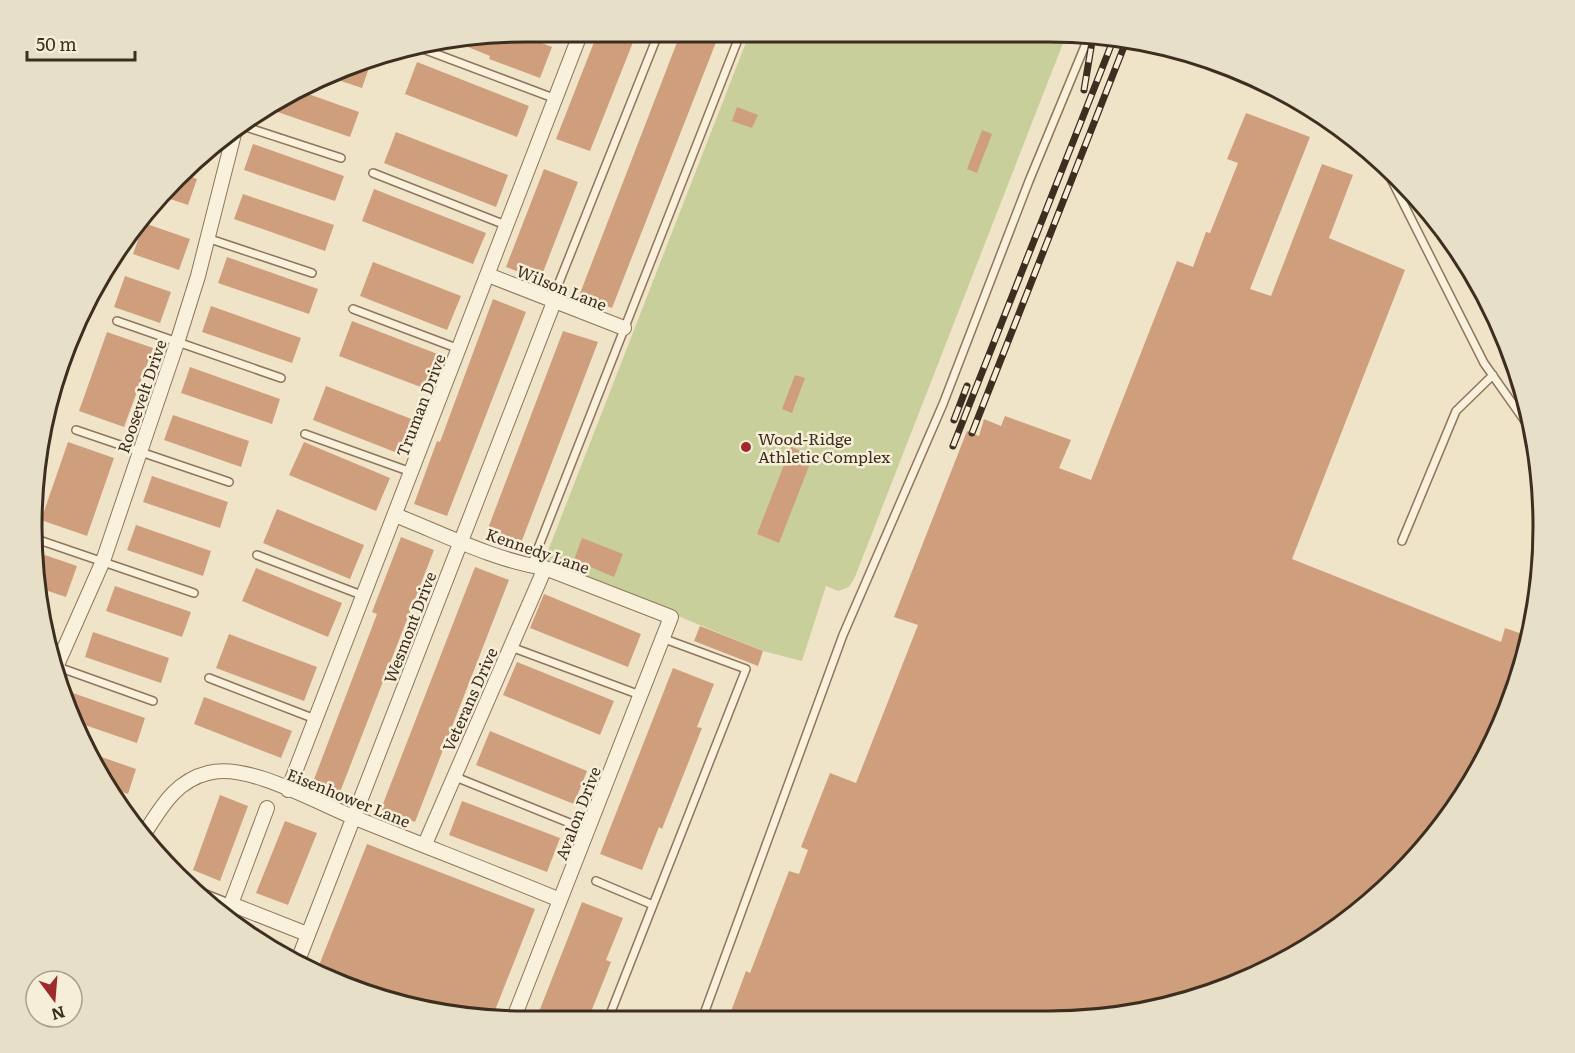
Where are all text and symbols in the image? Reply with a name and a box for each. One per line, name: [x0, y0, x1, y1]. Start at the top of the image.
scale bar: [27, 24, 135, 62]
text: 50 m: [36, 30, 77, 57]
street label: Wilson Lane: [513, 258, 611, 316]
street label: Roosevelt Drive: [110, 336, 172, 456]
street label: Truman Drive: [389, 350, 451, 460]
place label: Wood-Ridge Athletic Complex: [758, 426, 891, 468]
marker: Wood-Ridge Athletic Complex: [739, 440, 753, 454]
street label: Kennedy Lane: [483, 521, 593, 579]
street label: Wesmont Drive: [377, 568, 441, 686]
street label: Veterans Drive: [435, 643, 503, 755]
street label: Eisenhower Lane: [284, 761, 414, 833]
street label: Avalon Drive: [548, 763, 606, 863]
north arrow: [24, 969, 84, 1029]
text: N: [49, 1001, 68, 1028]

